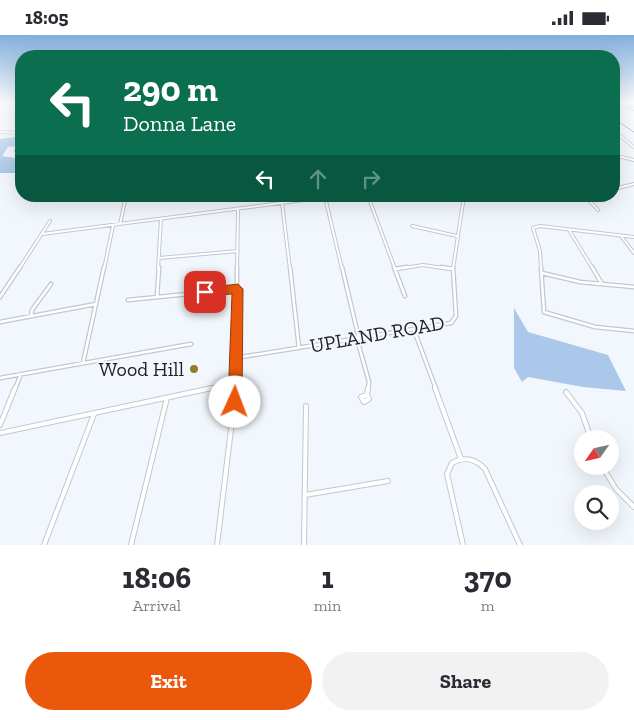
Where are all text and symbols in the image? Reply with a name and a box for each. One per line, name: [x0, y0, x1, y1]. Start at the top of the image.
text: 18:05: [25, 6, 69, 29]
text: 290 m: [123, 68, 218, 110]
icon: left: [40, 70, 105, 135]
text: Donna Lane: [123, 110, 236, 137]
icon: left: [251, 165, 279, 193]
icon: ahead: [304, 165, 332, 193]
icon: right: [357, 165, 385, 193]
pin: [184, 271, 226, 313]
icon: arrive: [191, 278, 219, 306]
street label: UPLAND ROAD: [308, 310, 446, 358]
place label: Wood Hill: [99, 357, 184, 381]
marker: Wood Hill: [188, 363, 200, 375]
position arrow: [208, 375, 260, 427]
north arrow: [574, 430, 619, 475]
map controls: [574, 430, 619, 530]
button: search: [574, 485, 619, 530]
text: 18:06: [122, 560, 191, 596]
text: 1: [321, 560, 334, 596]
text: 370: [464, 560, 512, 596]
text: Arrival: [133, 596, 181, 615]
text: min: [314, 596, 341, 615]
text: m: [481, 596, 495, 615]
button: Exit: [25, 652, 312, 710]
button: Share: [322, 652, 609, 710]

